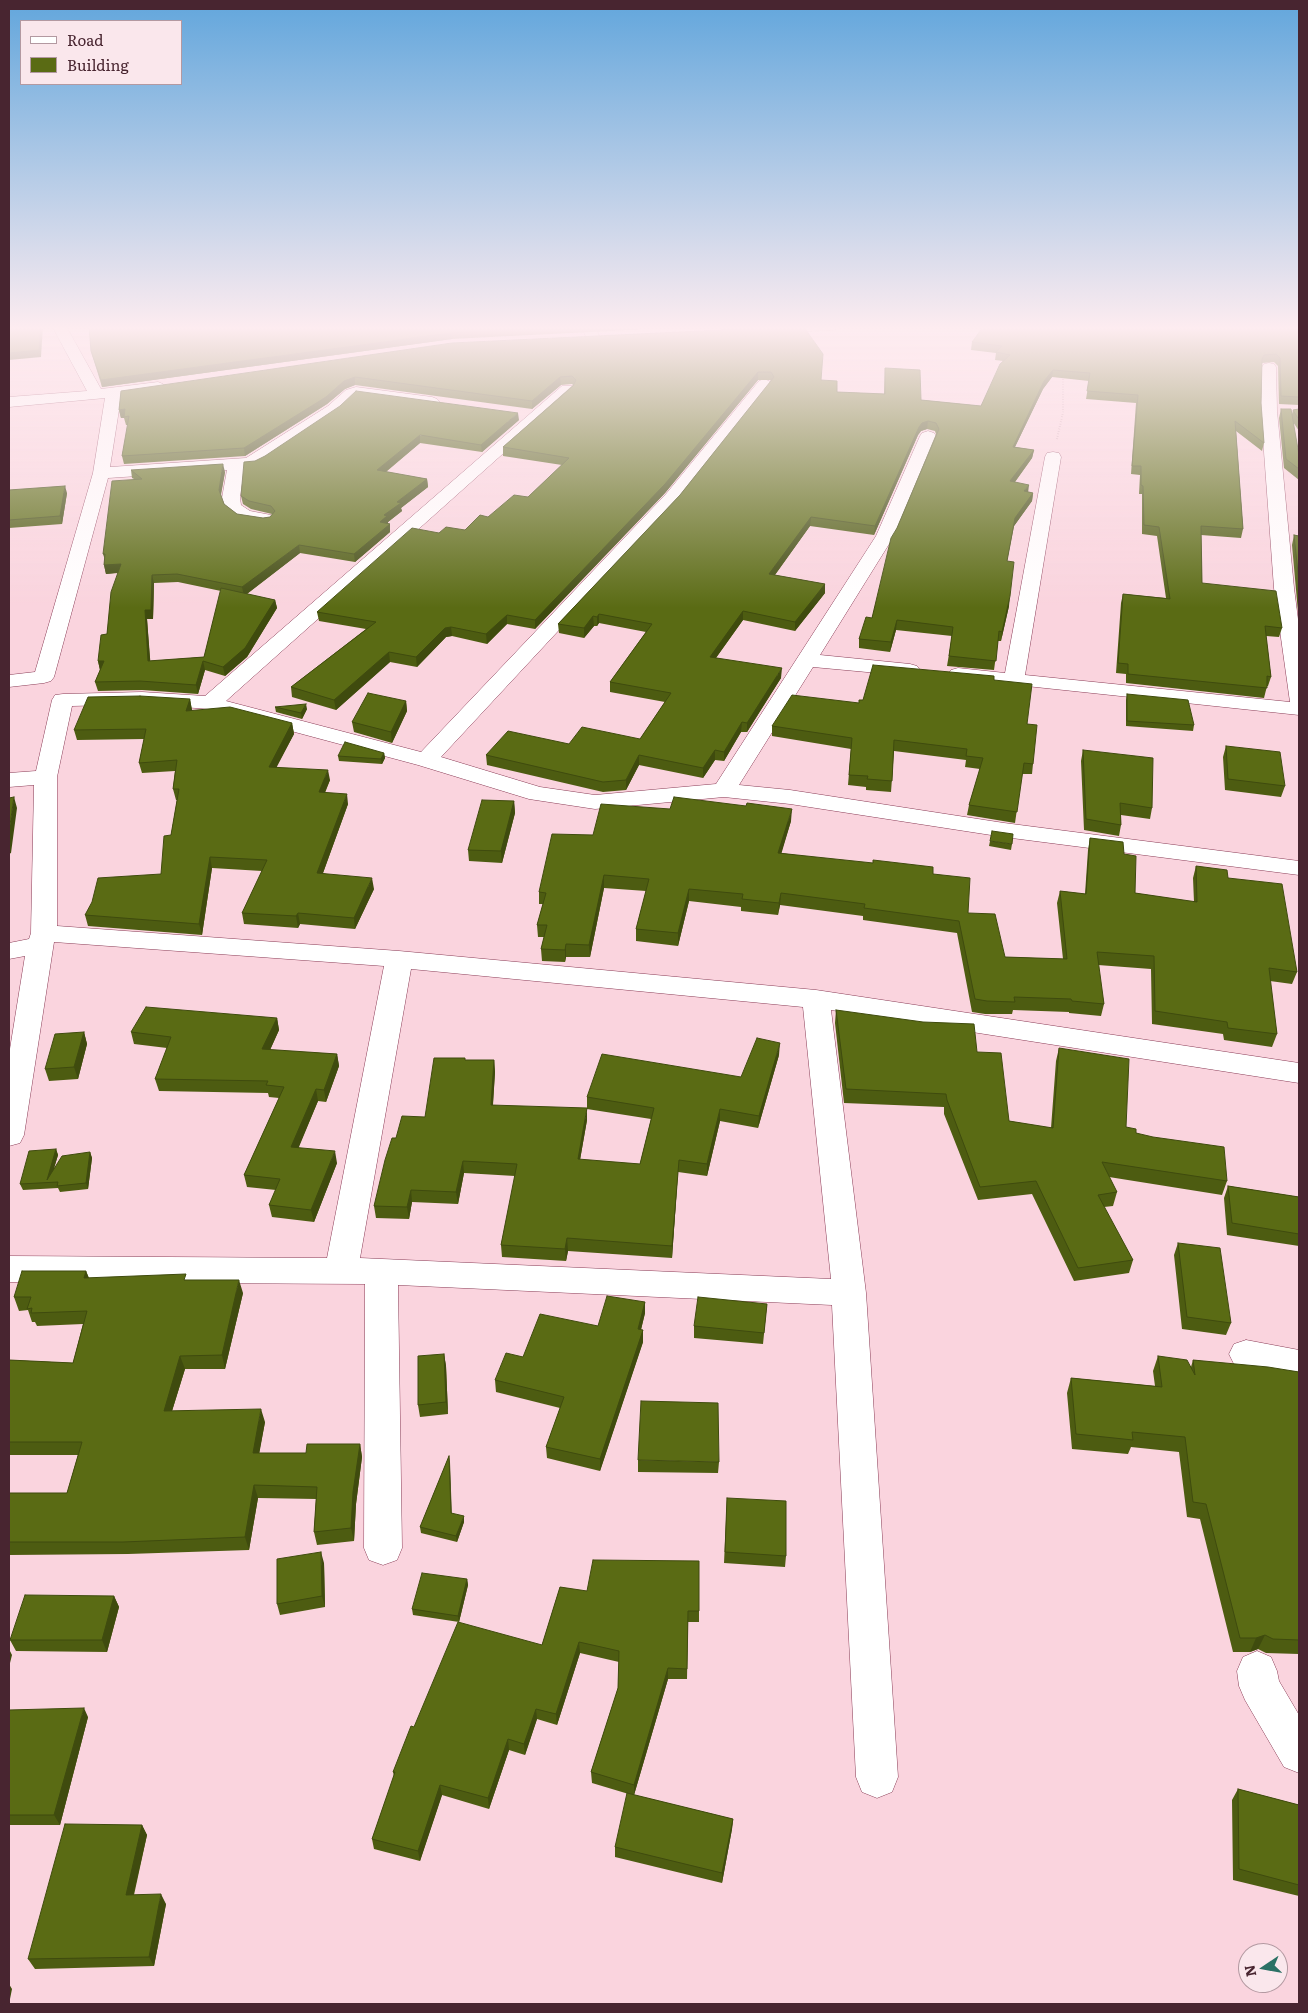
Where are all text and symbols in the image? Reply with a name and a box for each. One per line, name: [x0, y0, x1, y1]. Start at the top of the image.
legend: [20, 20, 182, 85]
text: Road: [67, 28, 103, 51]
text: Building: [67, 53, 129, 76]
north arrow: [1238, 1943, 1288, 1993]
text: N: [1238, 1963, 1260, 1979]

